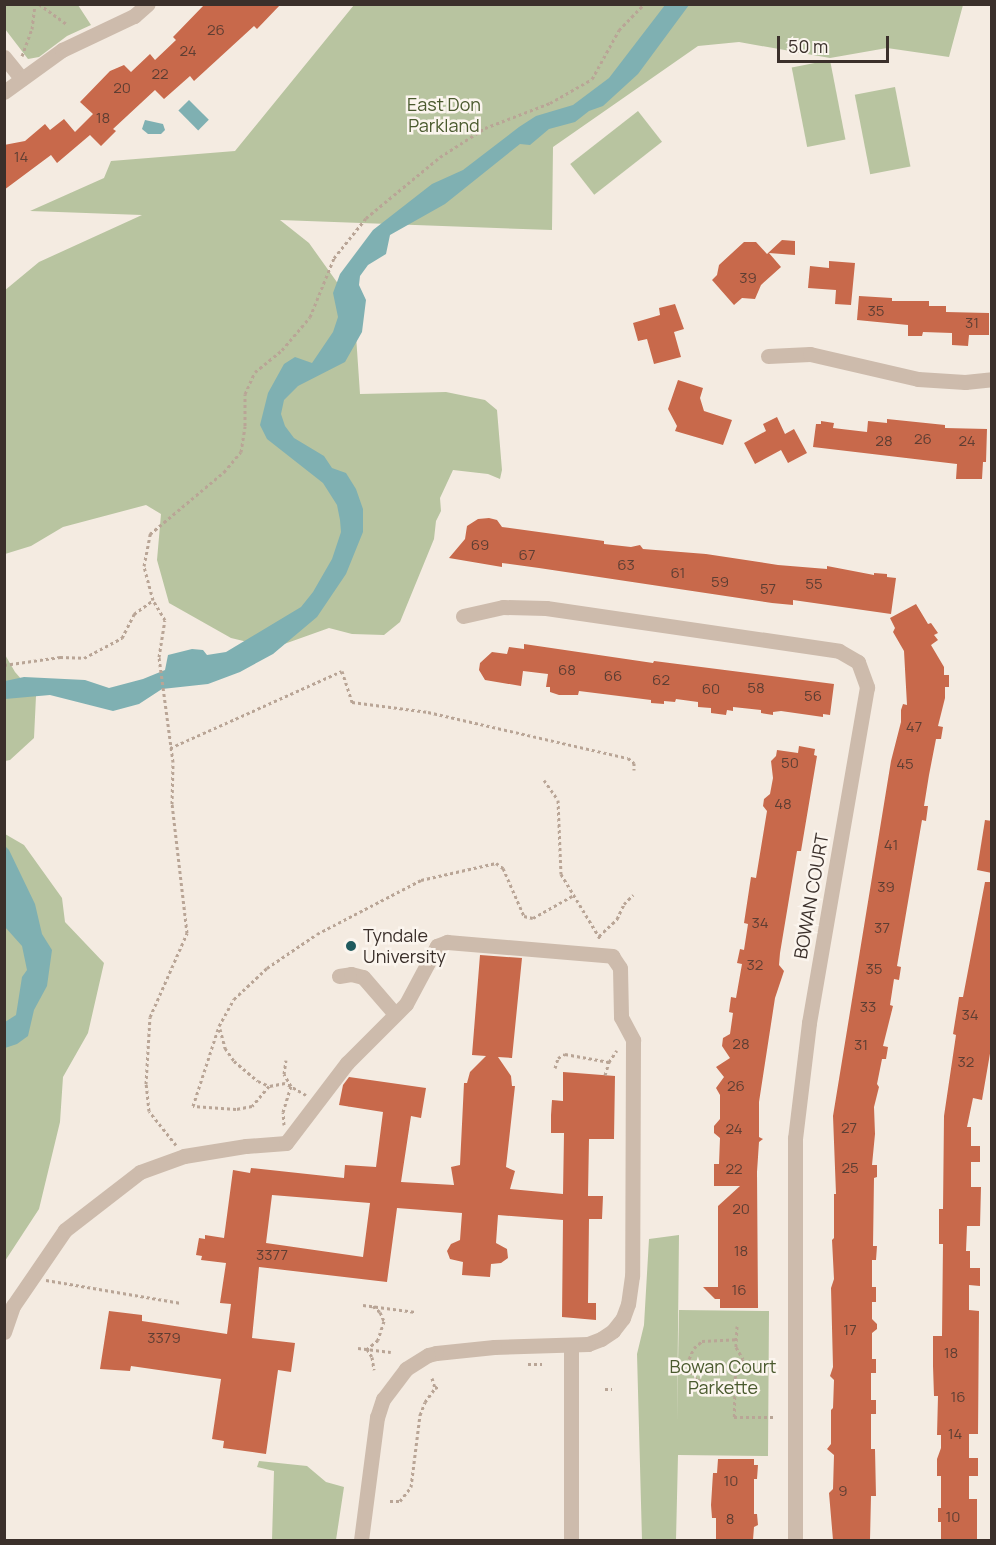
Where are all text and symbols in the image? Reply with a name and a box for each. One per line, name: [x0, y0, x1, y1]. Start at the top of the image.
house number: 26: [207, 21, 225, 39]
scale bar: [780, 24, 892, 62]
text: 50 m: [788, 34, 828, 58]
house number: 24: [179, 42, 197, 60]
house number: 22: [151, 65, 169, 83]
house number: 20: [113, 79, 131, 97]
park label: East Don Parkland: [407, 94, 481, 136]
house number: 18: [96, 109, 110, 127]
house number: 14: [14, 148, 28, 166]
house number: 39: [739, 269, 757, 287]
house number: 35: [868, 302, 884, 320]
house number: 31: [965, 314, 979, 332]
house number: 26: [914, 430, 932, 448]
house number: 28: [875, 432, 893, 450]
house number: 24: [958, 432, 976, 450]
house number: 69: [471, 536, 489, 554]
house number: 67: [519, 546, 535, 564]
house number: 63: [617, 556, 635, 574]
house number: 61: [671, 564, 685, 582]
house number: 59: [711, 573, 729, 591]
house number: 55: [805, 575, 823, 593]
house number: 57: [760, 580, 776, 598]
house number: 68: [558, 661, 576, 679]
house number: 66: [604, 667, 622, 685]
house number: 62: [652, 671, 670, 689]
house number: 58: [747, 679, 765, 697]
house number: 60: [702, 680, 720, 698]
house number: 56: [804, 687, 822, 705]
house number: 47: [906, 718, 922, 736]
house number: 50: [781, 754, 799, 772]
house number: 45: [896, 755, 914, 773]
house number: 48: [774, 795, 792, 813]
street label: BOWAN COURT: [789, 832, 833, 960]
house number: 41: [884, 836, 898, 854]
house number: 39: [877, 878, 895, 896]
house number: 34: [751, 914, 769, 932]
house number: 37: [874, 919, 890, 937]
place label: Tyndale University: [363, 925, 446, 968]
marker: Tyndale University: [344, 939, 358, 953]
house number: 32: [747, 956, 763, 974]
house number: 35: [866, 960, 882, 978]
house number: 33: [860, 998, 876, 1016]
house number: 34: [961, 1006, 979, 1024]
house number: 28: [732, 1035, 750, 1053]
house number: 31: [854, 1036, 868, 1054]
house number: 32: [958, 1053, 974, 1071]
house number: 26: [727, 1077, 745, 1095]
house number: 27: [841, 1119, 857, 1137]
house number: 24: [725, 1120, 743, 1138]
house number: 25: [841, 1159, 859, 1177]
house number: 22: [725, 1160, 743, 1178]
house number: 20: [732, 1200, 750, 1218]
house number: 18: [734, 1242, 748, 1260]
house number: 3377: [256, 1246, 288, 1264]
house number: 16: [731, 1281, 747, 1299]
house number: 17: [843, 1321, 857, 1339]
house number: 3379: [147, 1329, 181, 1347]
house number: 18: [944, 1344, 958, 1362]
park label: Bowan Court Parkette: [670, 1356, 776, 1398]
house number: 16: [950, 1388, 966, 1406]
house number: 14: [948, 1425, 962, 1443]
house number: 10: [724, 1472, 738, 1490]
house number: 9: [838, 1482, 848, 1500]
house number: 10: [946, 1508, 960, 1526]
house number: 8: [726, 1510, 734, 1528]

